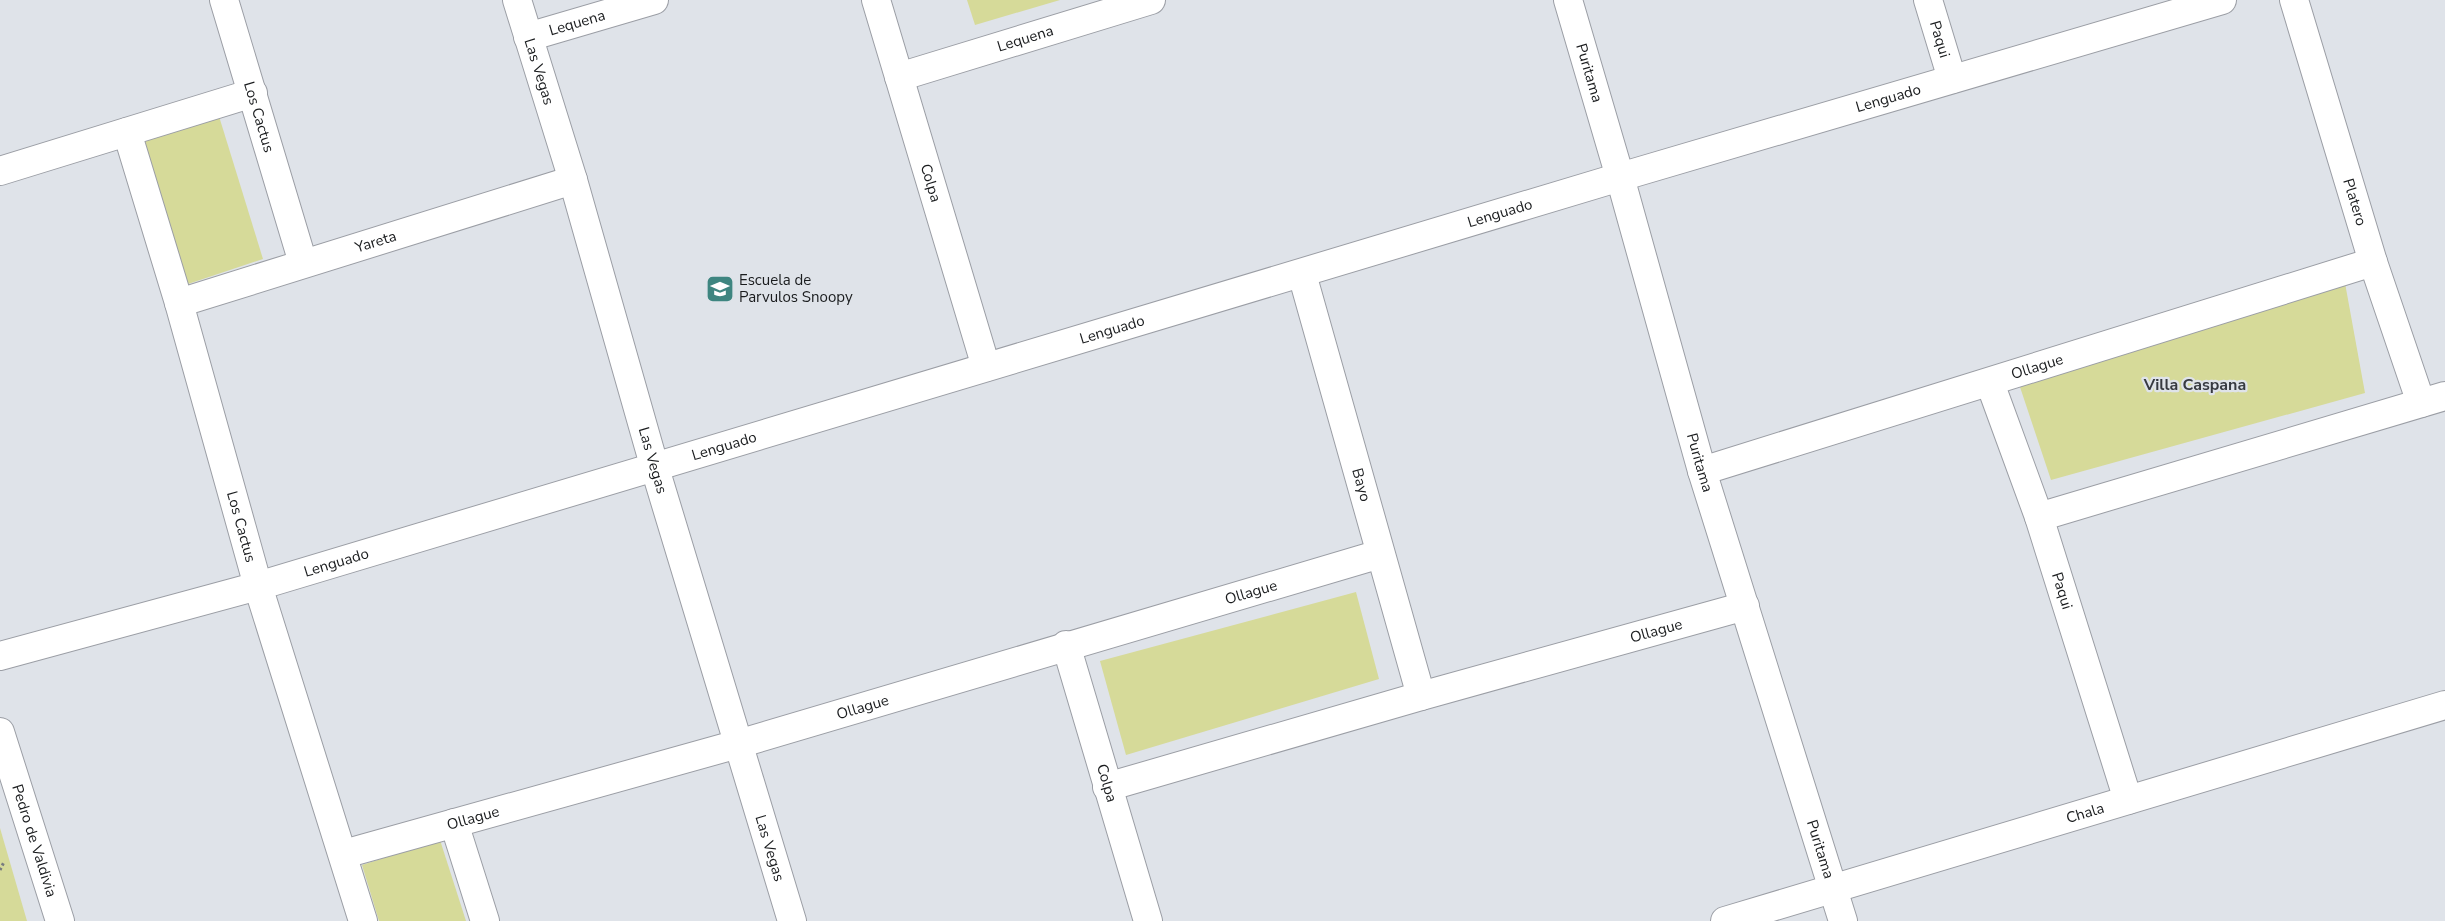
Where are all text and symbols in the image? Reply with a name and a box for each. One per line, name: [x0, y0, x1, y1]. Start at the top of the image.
street label: Lequena: [546, 5, 607, 40]
street label: Paqui: [1925, 18, 1955, 60]
street label: Lequena: [995, 20, 1056, 56]
street label: Las Vegas: [520, 36, 559, 107]
street label: Puritama: [1571, 41, 1608, 105]
street label: Los Cactus: [239, 79, 279, 155]
street label: Lenguado: [1853, 79, 1923, 117]
street label: Colpa: [916, 161, 946, 205]
street label: Platero: [2338, 176, 2372, 228]
street label: Lenguado: [1465, 194, 1535, 232]
street label: Yareta: [352, 226, 399, 258]
place label: Escuela de Parvulos Snoopy: [739, 270, 853, 307]
school or university icon: Escuela de Parvulos Snoopy: [705, 274, 735, 304]
street label: Lenguado: [1077, 310, 1147, 349]
street label: Ollague: [2009, 349, 2066, 384]
district label: Villa Caspana: [2143, 374, 2246, 396]
street label: Las Vegas: [634, 425, 672, 496]
street label: Lenguado: [689, 427, 759, 465]
street label: Puritama: [1682, 431, 1718, 495]
street label: Bayo: [1347, 466, 1376, 504]
street label: Los Cactus: [222, 489, 261, 565]
street label: Lenguado: [301, 543, 371, 582]
street label: Paqui: [2047, 570, 2077, 612]
street label: Ollague: [1222, 575, 1279, 609]
street label: Ollague: [1628, 614, 1685, 647]
street label: Ollague: [834, 690, 891, 724]
street label: Colpa: [1092, 761, 1122, 805]
street label: Pedro de Valdivia: [7, 782, 62, 900]
street label: Chala: [2064, 798, 2107, 828]
street label: Ollague: [445, 801, 502, 835]
street label: Las Vegas: [750, 812, 789, 884]
street label: Puritama: [1802, 817, 1839, 881]

